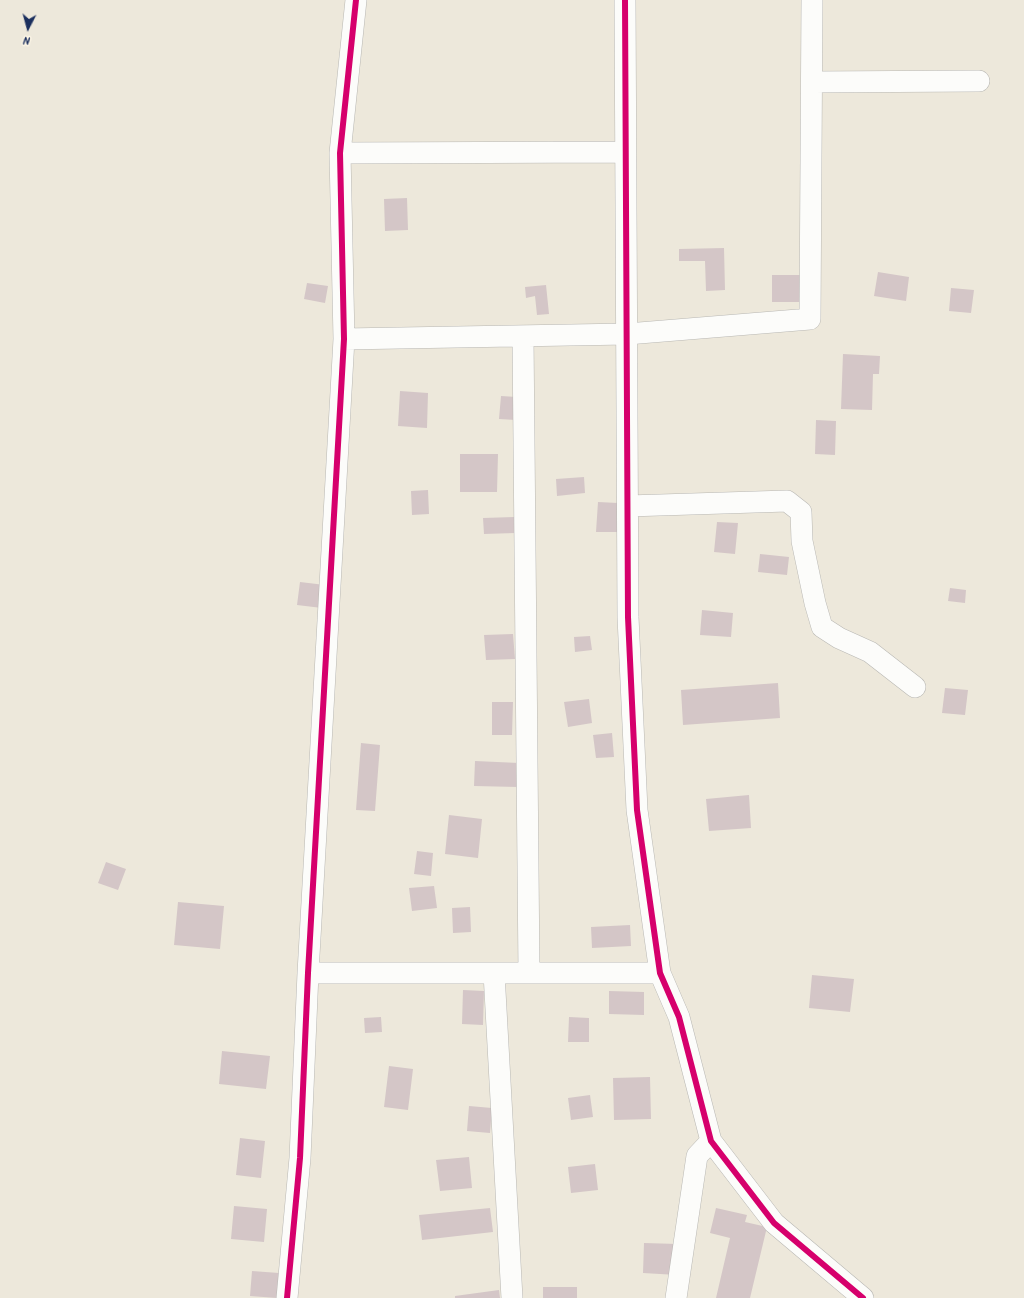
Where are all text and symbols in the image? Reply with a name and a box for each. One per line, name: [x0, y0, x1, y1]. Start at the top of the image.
north arrow: [8, 8, 48, 48]
text: N: [22, 31, 31, 49]

